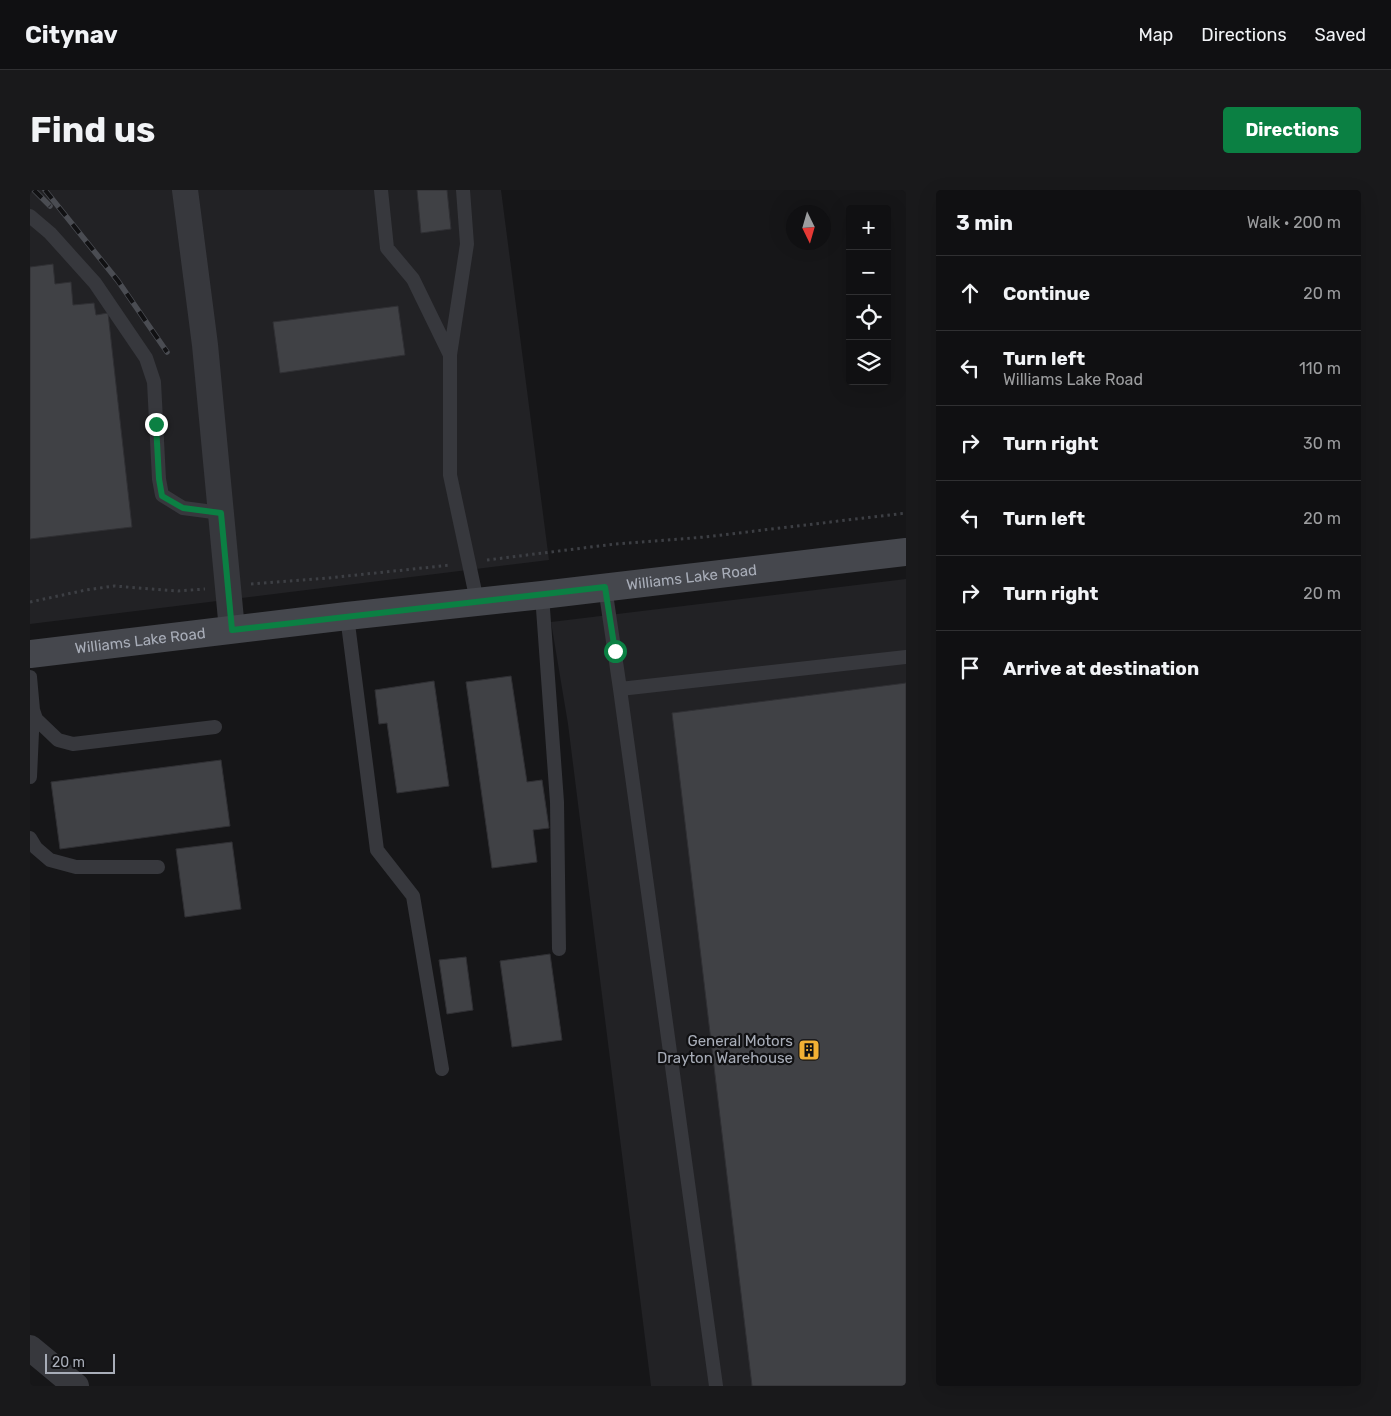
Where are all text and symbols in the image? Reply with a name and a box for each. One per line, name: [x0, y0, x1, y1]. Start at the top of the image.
text: Citynav: [25, 21, 118, 49]
text: Map: [1138, 24, 1173, 46]
text: Directions: [1201, 24, 1287, 46]
text: Saved: [1315, 24, 1366, 46]
button: Directions: [1223, 107, 1361, 153]
text: Find us: [30, 109, 155, 151]
north arrow: [786, 205, 831, 250]
map controls: [846, 205, 891, 385]
button: +: [846, 205, 891, 250]
text: 3 min: [956, 210, 1013, 235]
text: Walk · 200 m: [1247, 213, 1341, 232]
button: −: [846, 250, 891, 295]
icon: ahead: [956, 279, 984, 307]
text: Continue: [1003, 282, 1090, 305]
text: 20 m: [1303, 284, 1341, 303]
button: locate: [846, 295, 891, 340]
button: layers: [846, 340, 891, 385]
text: Turn left: [1003, 347, 1085, 370]
icon: left: [956, 354, 984, 382]
text: 110 m: [1299, 359, 1341, 378]
text: Williams Lake Road: [1003, 370, 1143, 389]
route end: [145, 413, 168, 436]
icon: right: [956, 429, 984, 457]
text: Turn right: [1003, 432, 1098, 455]
text: 30 m: [1303, 434, 1341, 453]
icon: left: [956, 504, 984, 532]
text: Turn left: [1003, 507, 1085, 530]
text: 20 m: [1303, 509, 1341, 528]
street label: Williams Lake Road: [625, 561, 758, 594]
icon: right: [956, 579, 984, 607]
text: Turn right: [1003, 582, 1098, 605]
text: 20 m: [1303, 584, 1341, 603]
street label: Williams Lake Road: [74, 624, 206, 658]
route start: [604, 640, 627, 663]
icon: arrive: [956, 654, 984, 682]
text: Arrive at destination: [1003, 657, 1199, 680]
place label: General Motors Drayton Warehouse: [657, 1032, 793, 1067]
building icon: General Motors Drayton Warehouse: [797, 1038, 821, 1062]
scale bar: [45, 1351, 115, 1374]
text: 20 m: [52, 1354, 85, 1371]

